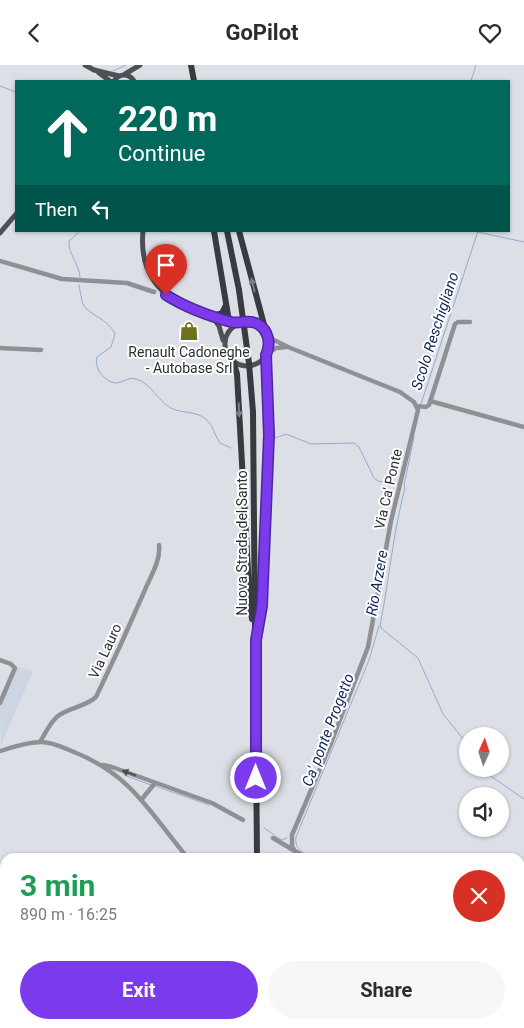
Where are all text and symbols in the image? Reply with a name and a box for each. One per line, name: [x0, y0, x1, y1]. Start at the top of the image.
icon: back: [20, 19, 48, 47]
icon: heart: [476, 19, 504, 47]
text: GoPilot: [225, 20, 299, 45]
text: 220 m: [118, 99, 217, 140]
icon: ahead: [35, 100, 100, 165]
text: Continue: [118, 141, 206, 166]
icon: left: [87, 195, 115, 223]
text: Then: [35, 198, 77, 221]
pin: [145, 244, 187, 295]
icon: arrive: [152, 251, 180, 279]
water label: Scolo Reschigliano: [407, 270, 463, 392]
one-way arrow: [249, 278, 257, 293]
shop icon: Renault Cadoneghe - Autobase Srl: [178, 320, 200, 342]
place label: Renault Cadoneghe - Autobase Srl: [128, 344, 250, 376]
one-way arrow: [236, 402, 244, 418]
street label: Via Ca' Ponte: [371, 447, 405, 531]
street label: Nuova Strada del Santo: [234, 470, 250, 616]
water label: Rio Arzere: [362, 549, 392, 617]
street label: Via Lauro: [85, 621, 125, 681]
water label: Ca' ponte Progetto: [298, 671, 358, 789]
north arrow: [459, 727, 509, 777]
map controls: [459, 727, 509, 837]
position arrow: [229, 751, 281, 803]
one-way arrow: [121, 769, 136, 777]
button: sound: [459, 787, 509, 837]
text: 3 min: [20, 868, 95, 903]
button: close: [453, 870, 505, 922]
text: 890 m · 16:25: [20, 905, 117, 924]
button: Exit: [20, 961, 258, 1019]
button: Share: [268, 961, 505, 1019]

